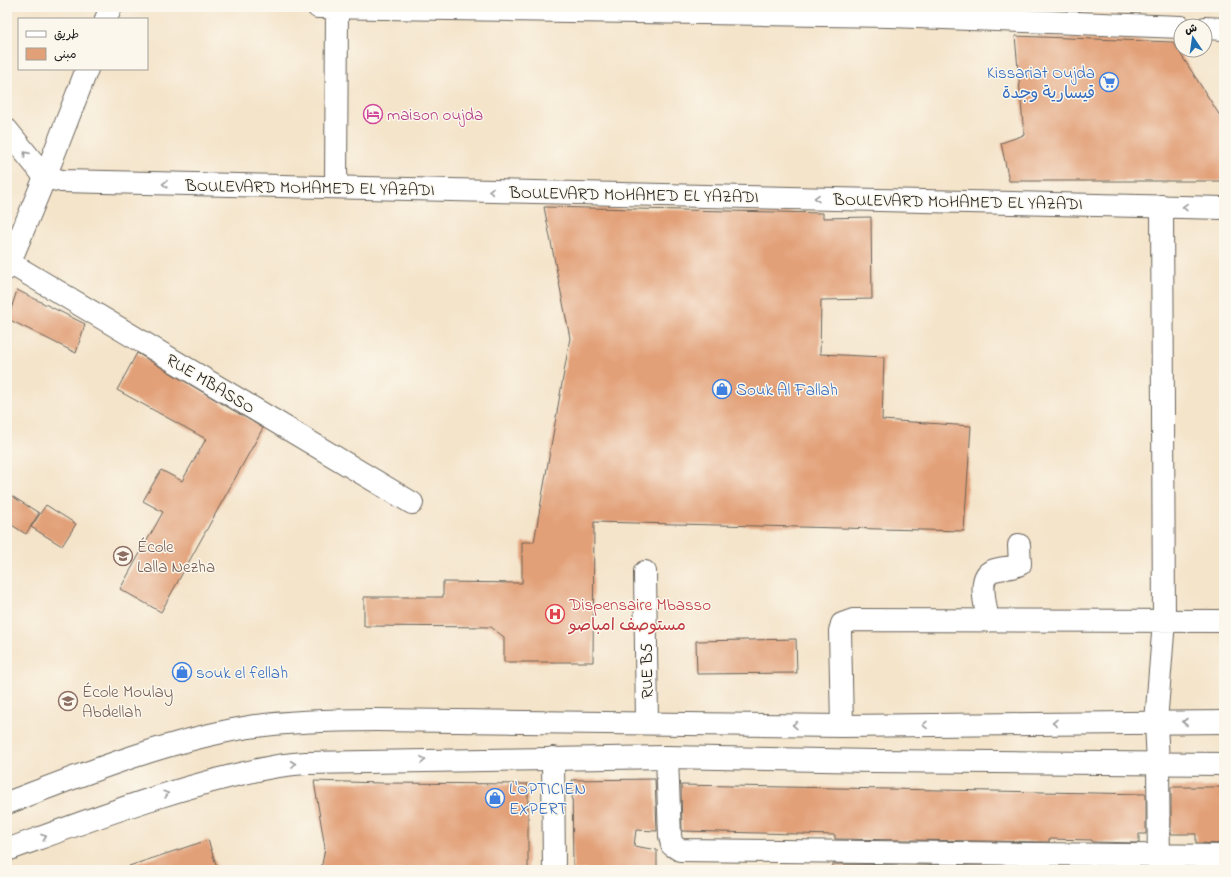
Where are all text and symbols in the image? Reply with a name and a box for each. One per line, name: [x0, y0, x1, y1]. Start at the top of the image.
legend: [18, 18, 148, 70]
north arrow: [1173, 18, 1213, 58]
text: ش: [1183, 20, 1199, 38]
text: طريق: [54, 26, 79, 44]
text: مبنى: [54, 46, 77, 64]
place label: Kissariat Oujda قيسارية وجدة: [987, 61, 1095, 106]
supermarket icon: Kissariat Oujda قيسارية وجدة: [1098, 71, 1120, 93]
hotel icon: maison oujda: [362, 103, 384, 125]
place label: maison oujda: [387, 103, 483, 128]
one-way arrow: [24, 151, 31, 158]
street label: BOULEVARD MOHAMED EL YAZADI: [184, 174, 435, 203]
one-way arrow: [162, 179, 168, 188]
street label: BOULEVARD MOHAMED EL YAZADI: [508, 181, 759, 210]
one-way arrow: [488, 187, 494, 195]
street label: BOULEVARD MOHAMED EL YAZADI: [832, 188, 1083, 217]
one-way arrow: [814, 194, 820, 202]
one-way arrow: [1182, 202, 1188, 211]
street label: RUE MBASSO: [161, 348, 259, 421]
shop icon: Souk Al Fallah: [711, 378, 733, 400]
place label: Souk Al Fallah: [736, 378, 838, 403]
place label: École Lalla Nezha: [137, 535, 215, 580]
school or university icon: École Lalla Nezha: [112, 545, 134, 567]
place label: Dispensaire Mbasso مستوصف امباصو: [567, 593, 711, 638]
hospital icon: Dispensaire Mbasso مستوصف امباصو: [544, 603, 566, 625]
street label: RUE B5: [635, 643, 660, 699]
shop icon: souk el fellah: [171, 661, 193, 683]
place label: souk el fellah: [196, 661, 288, 686]
place label: École Moulay Abdellah: [82, 680, 173, 725]
school or university icon: École Moulay Abdellah: [57, 690, 79, 712]
one-way arrow: [1182, 718, 1188, 726]
one-way arrow: [1052, 719, 1058, 727]
one-way arrow: [922, 720, 928, 729]
one-way arrow: [792, 721, 798, 729]
one-way arrow: [420, 756, 426, 764]
one-way arrow: [290, 760, 296, 769]
place label: L'OPTICIEN EXPERT: [509, 777, 586, 822]
shop icon: L'OPTICIEN EXPERT: [484, 787, 506, 809]
one-way arrow: [163, 790, 170, 799]
one-way arrow: [40, 834, 47, 842]

